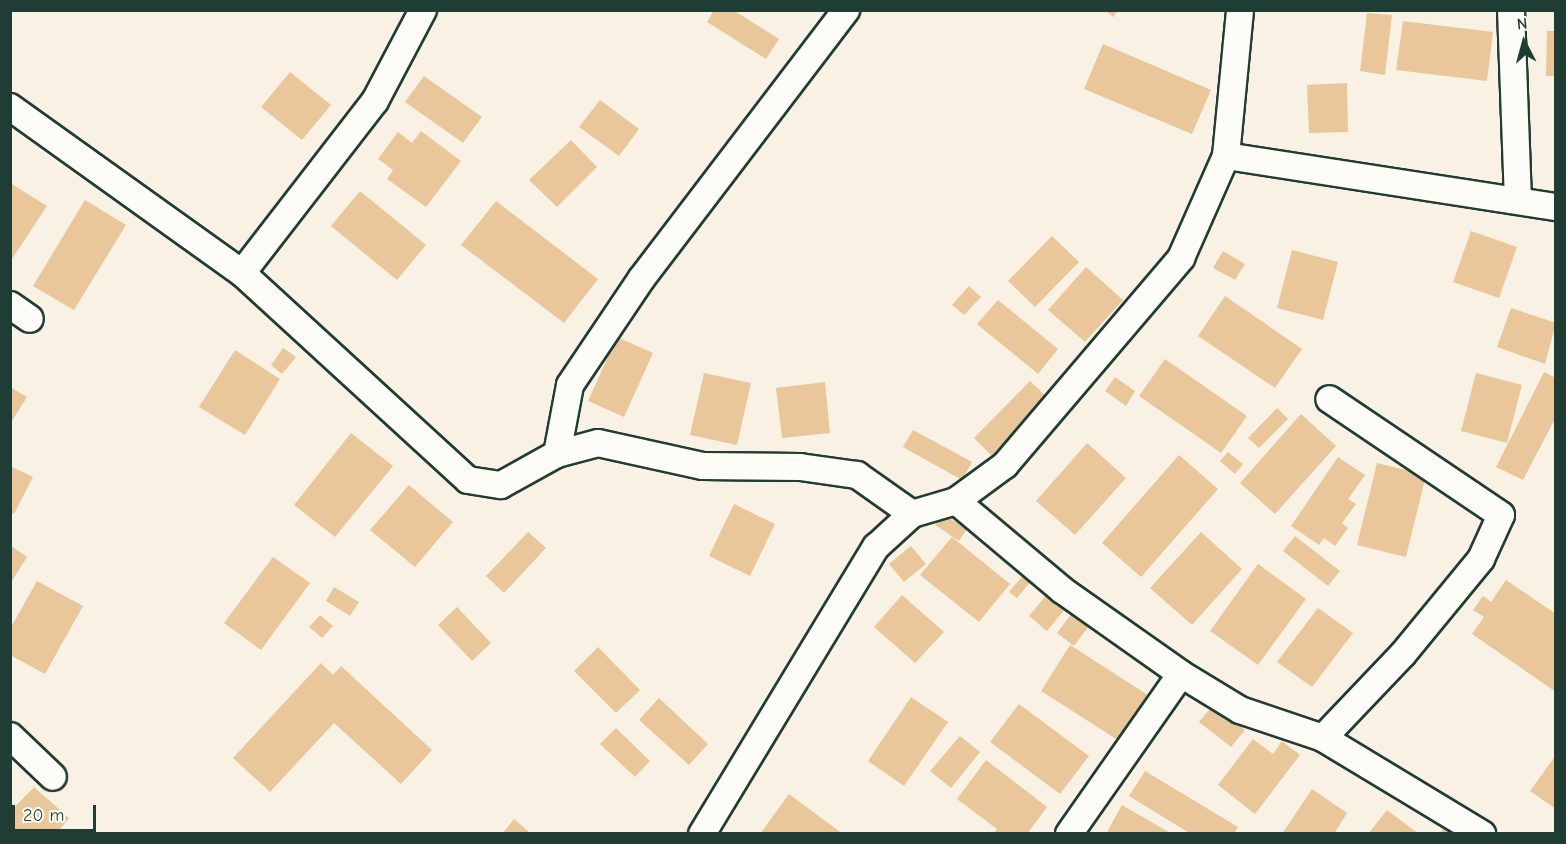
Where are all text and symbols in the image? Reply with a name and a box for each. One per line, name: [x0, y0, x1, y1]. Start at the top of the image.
north arrow: [1494, 12, 1554, 72]
text: N: [1516, 15, 1528, 34]
scale bar: [15, 793, 99, 831]
text: 20 m: [23, 805, 64, 826]

